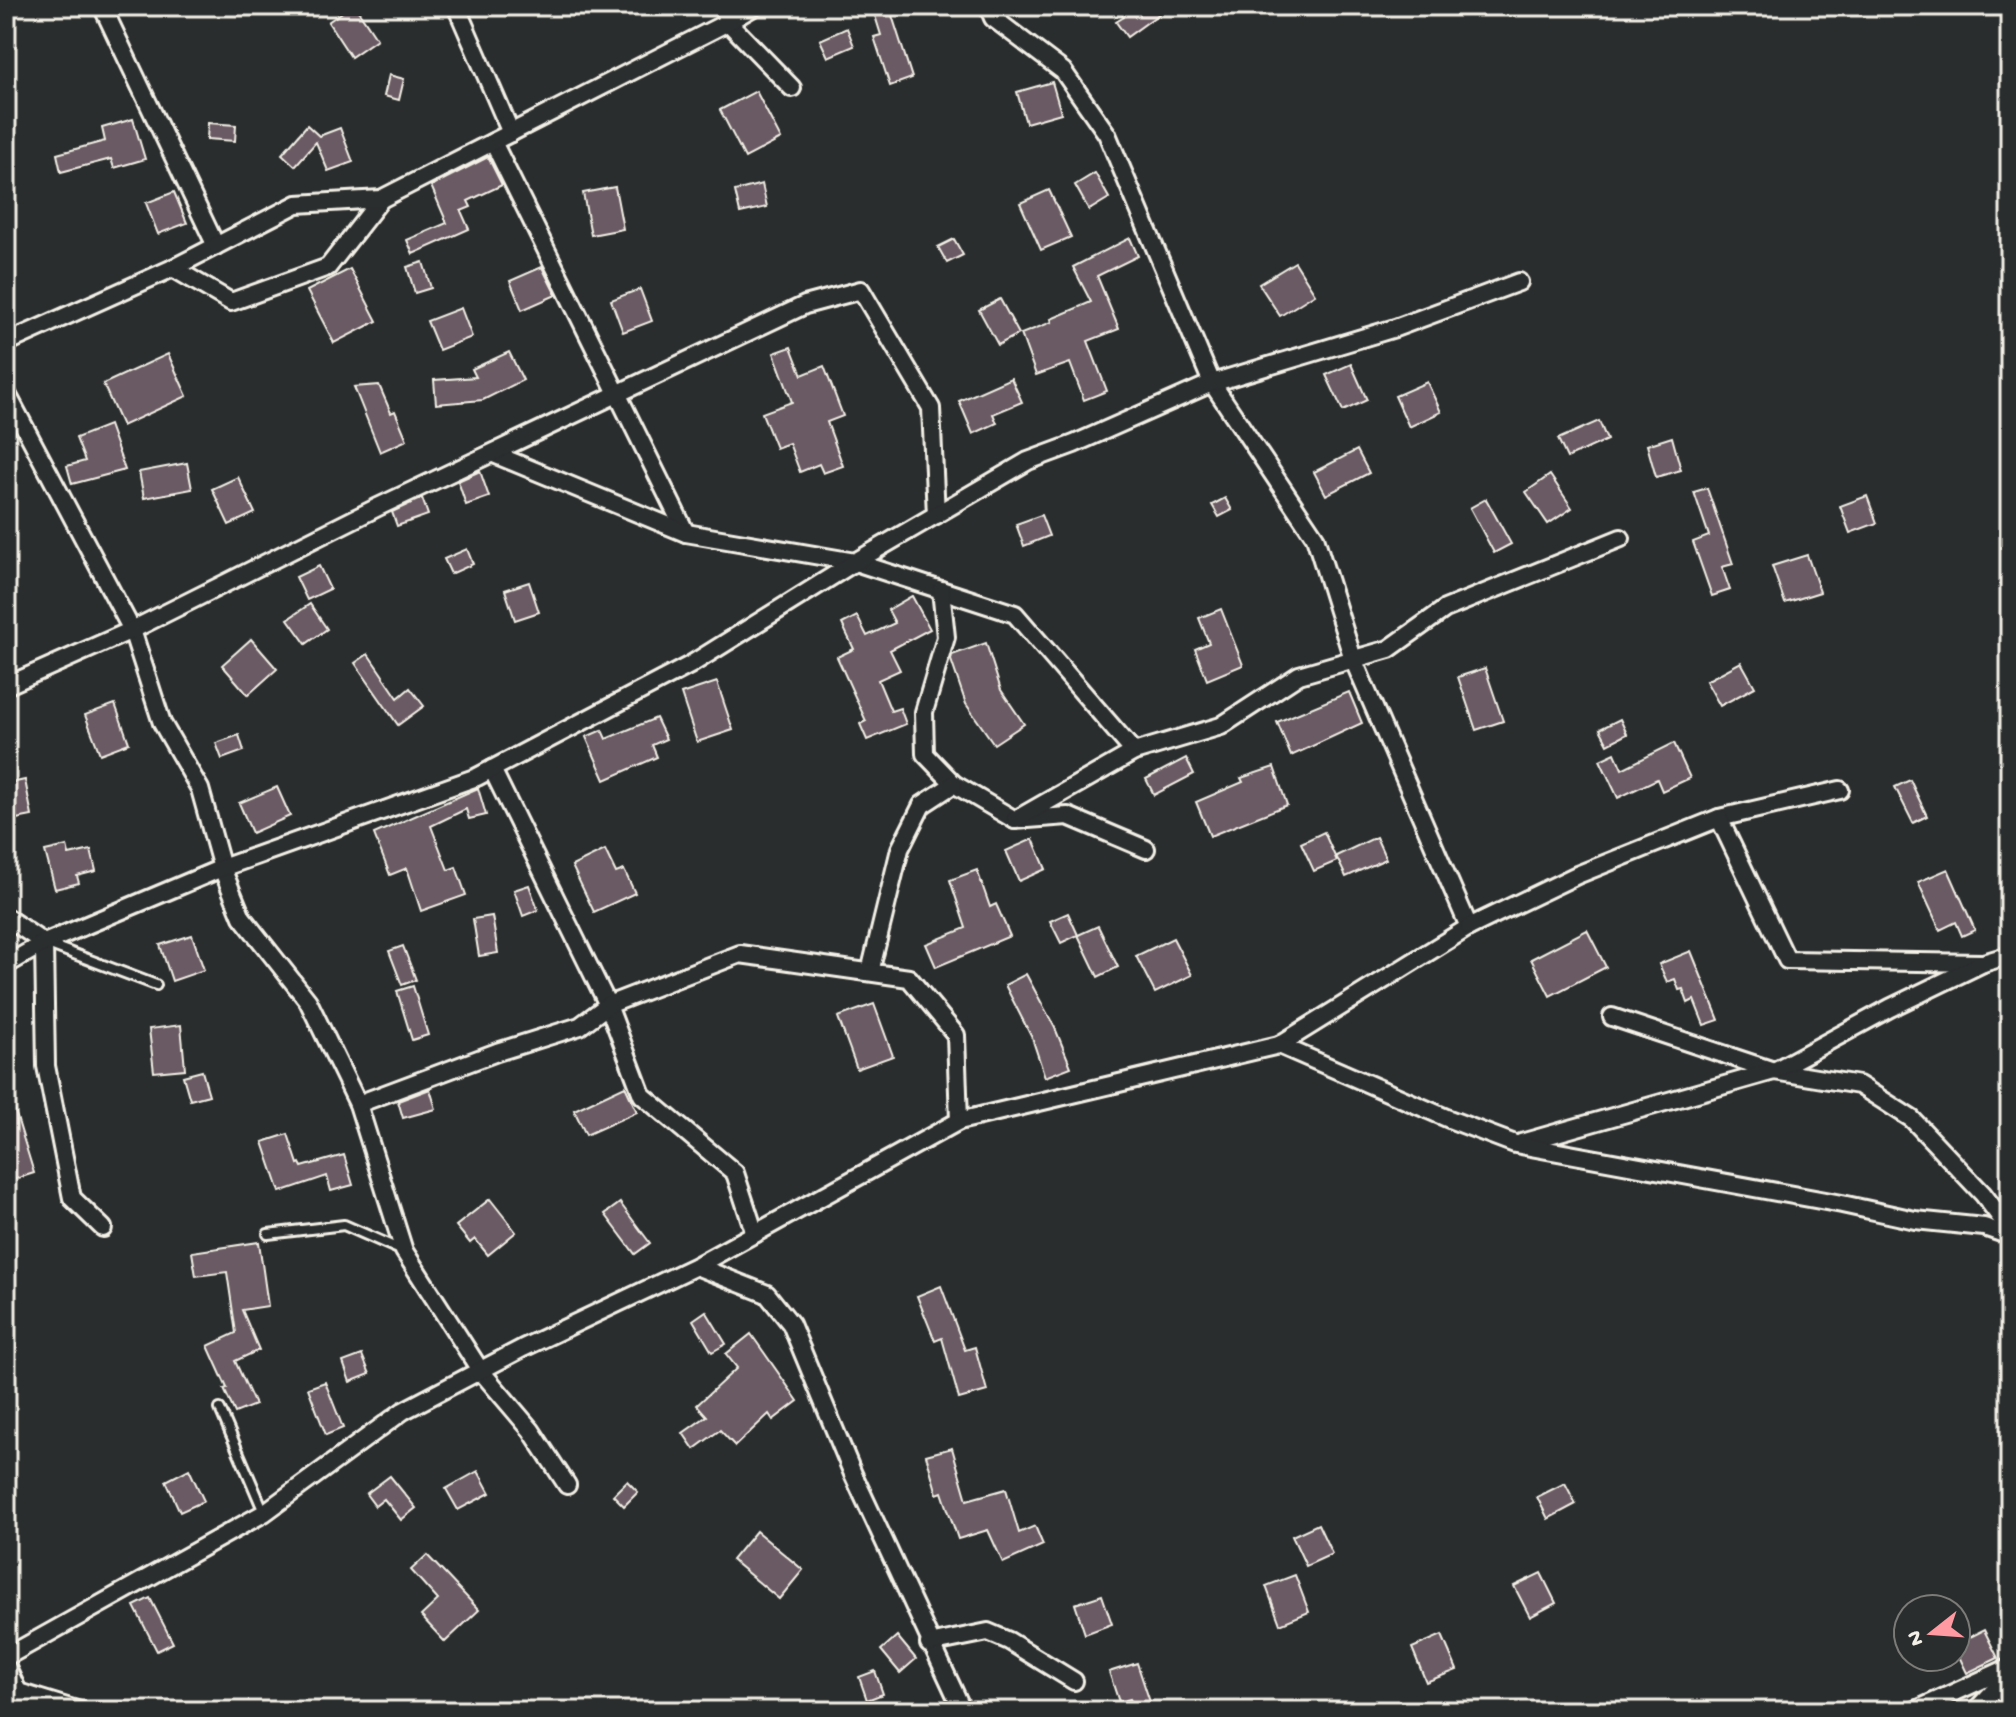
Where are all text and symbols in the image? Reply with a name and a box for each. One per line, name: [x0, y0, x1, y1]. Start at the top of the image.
north arrow: [1892, 1593, 1972, 1673]
text: N: [1902, 1627, 1931, 1648]

